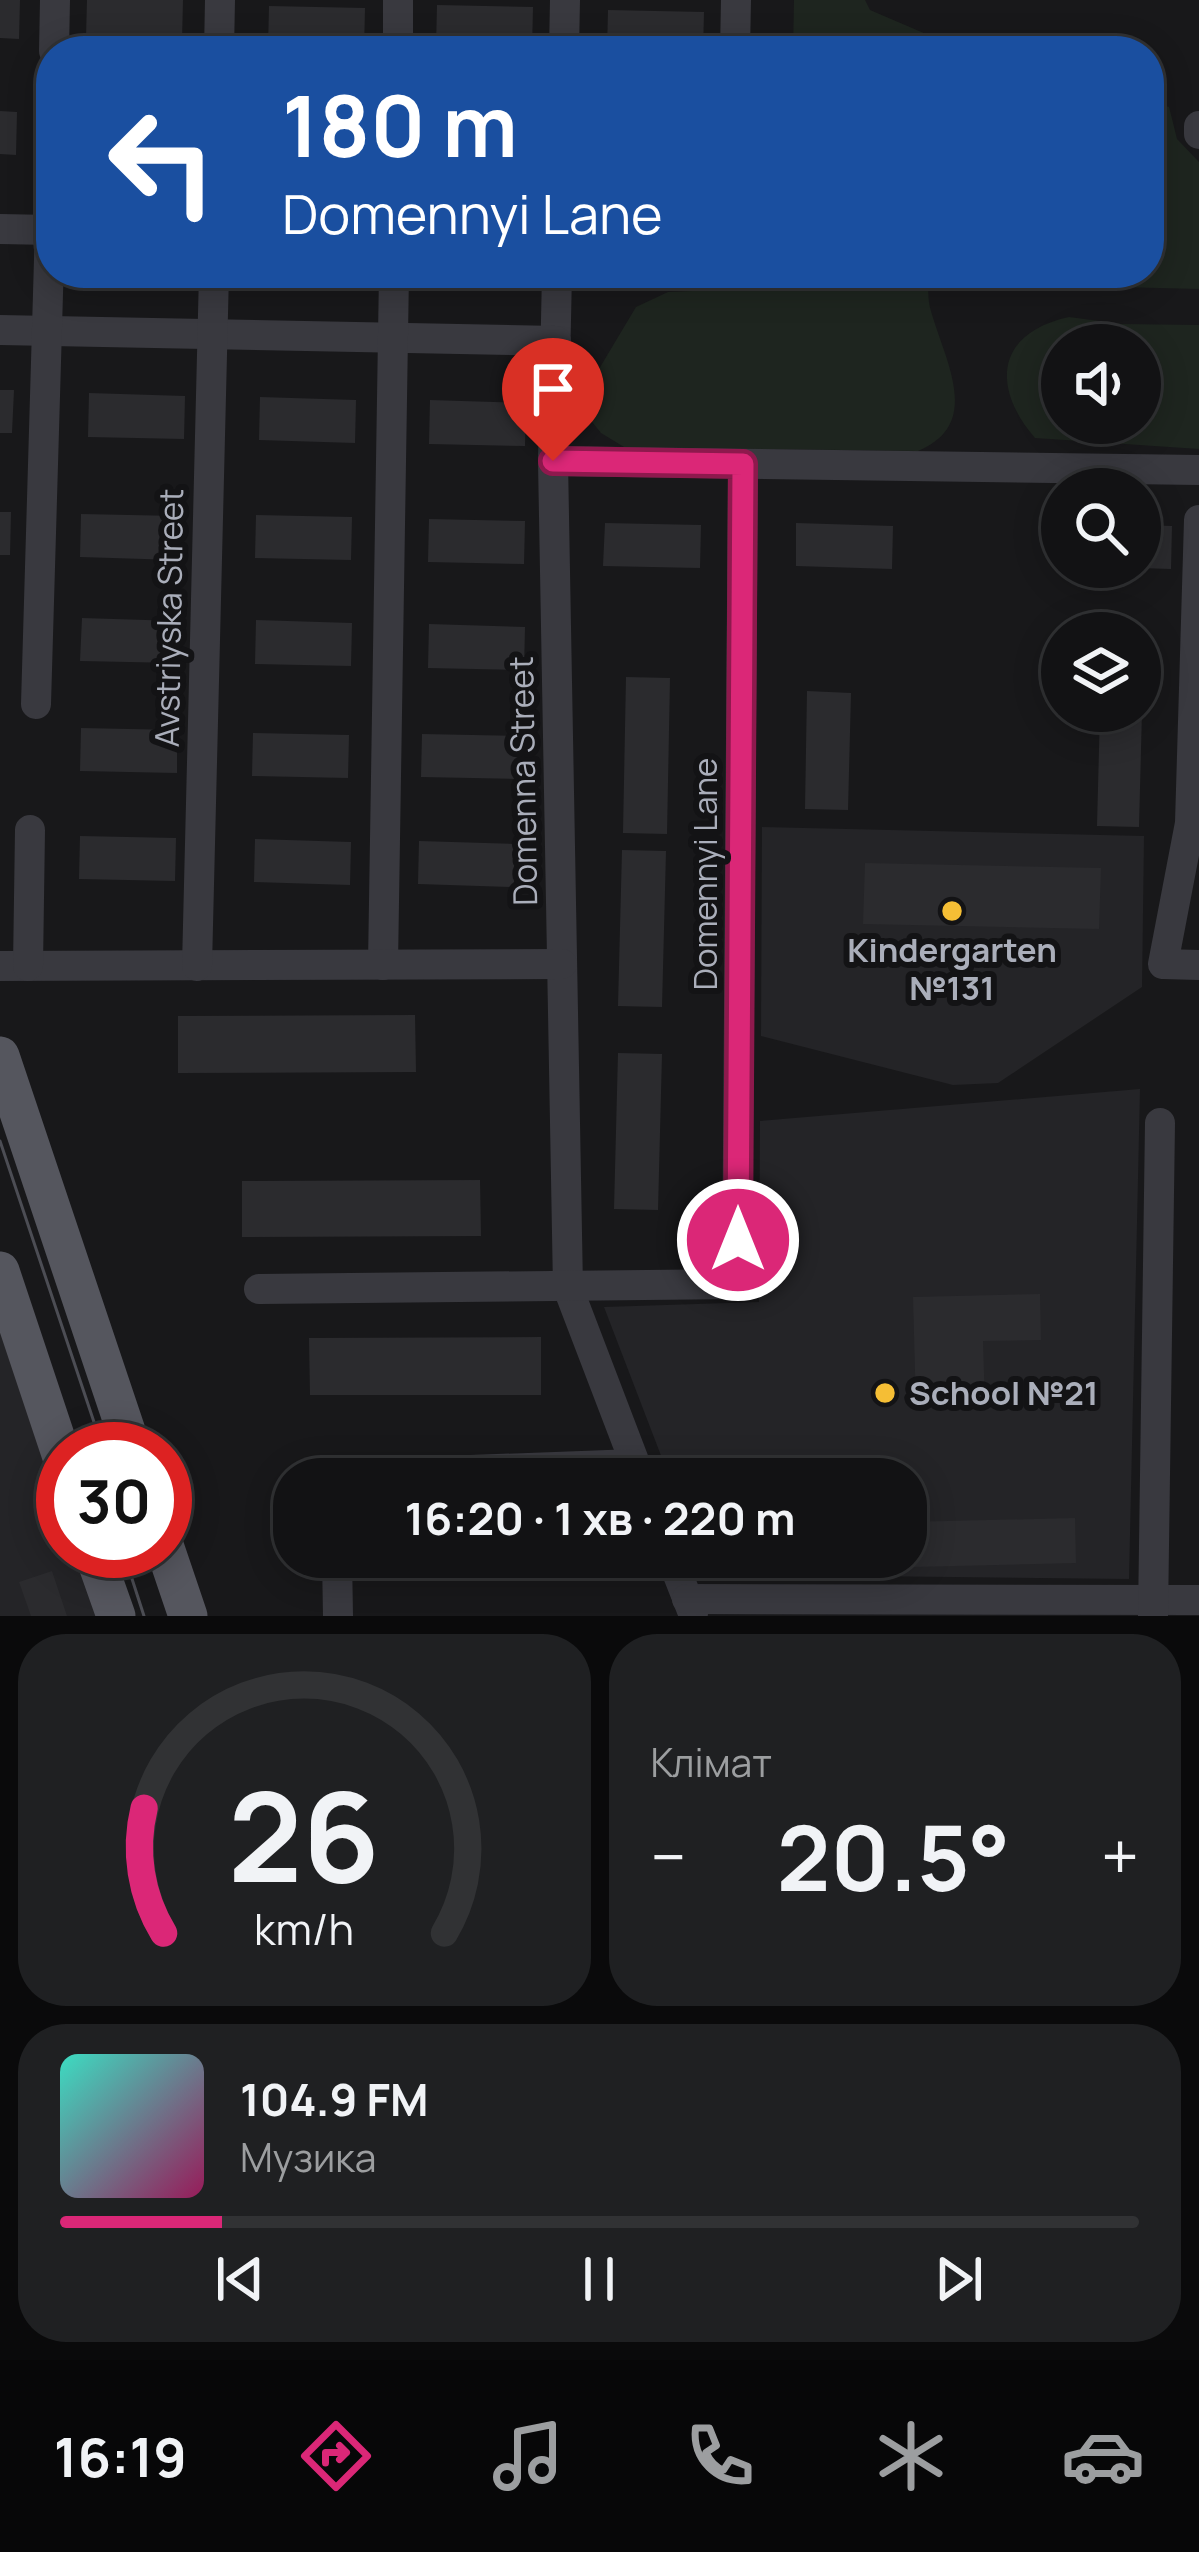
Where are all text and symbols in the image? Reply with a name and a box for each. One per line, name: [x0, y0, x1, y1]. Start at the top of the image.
text: 180 m: [282, 67, 518, 182]
icon: left: [84, 84, 240, 240]
text: Domennyi Lane: [282, 176, 663, 250]
map controls: [1041, 324, 1161, 732]
button: sound: [1041, 324, 1161, 444]
pin: [502, 338, 604, 461]
icon: arrive: [520, 356, 586, 422]
button: search: [1041, 468, 1161, 588]
street label: Avstriyska Street: [144, 488, 193, 748]
button: layers: [1041, 612, 1161, 732]
street label: Domenna Street: [498, 656, 547, 906]
street label: Domennyi Lane: [682, 758, 727, 990]
marker: Kindergarten №131: [939, 898, 965, 924]
place label: Kindergarten №131: [847, 927, 1057, 1010]
position arrow: [675, 1177, 801, 1303]
place label: School №21: [909, 1370, 1098, 1415]
marker: School №21: [872, 1380, 898, 1406]
speed limit sign: 30: [36, 1422, 192, 1578]
text: 16:20 · 1 хв · 220 m: [405, 1487, 795, 1549]
text: Клімат: [651, 1735, 772, 1789]
text: 26: [228, 1749, 380, 1919]
text: 20.5°: [777, 1795, 1010, 1918]
text: −: [651, 1811, 686, 1901]
text: +: [1101, 1811, 1139, 1901]
text: km/h: [254, 1899, 354, 1958]
text: 104.9 FM: [240, 2068, 428, 2130]
text: Музика: [240, 2130, 376, 2184]
icon: previous: [207, 2246, 273, 2312]
icon: pause: [566, 2246, 632, 2312]
icon: next: [926, 2246, 992, 2312]
icon: directions: [294, 2414, 378, 2498]
icon: music: [486, 2414, 570, 2498]
icon: phone: [678, 2414, 762, 2498]
icon: climate: [869, 2414, 953, 2498]
icon: car: [1061, 2414, 1145, 2498]
text: 16:19: [54, 2419, 187, 2493]

